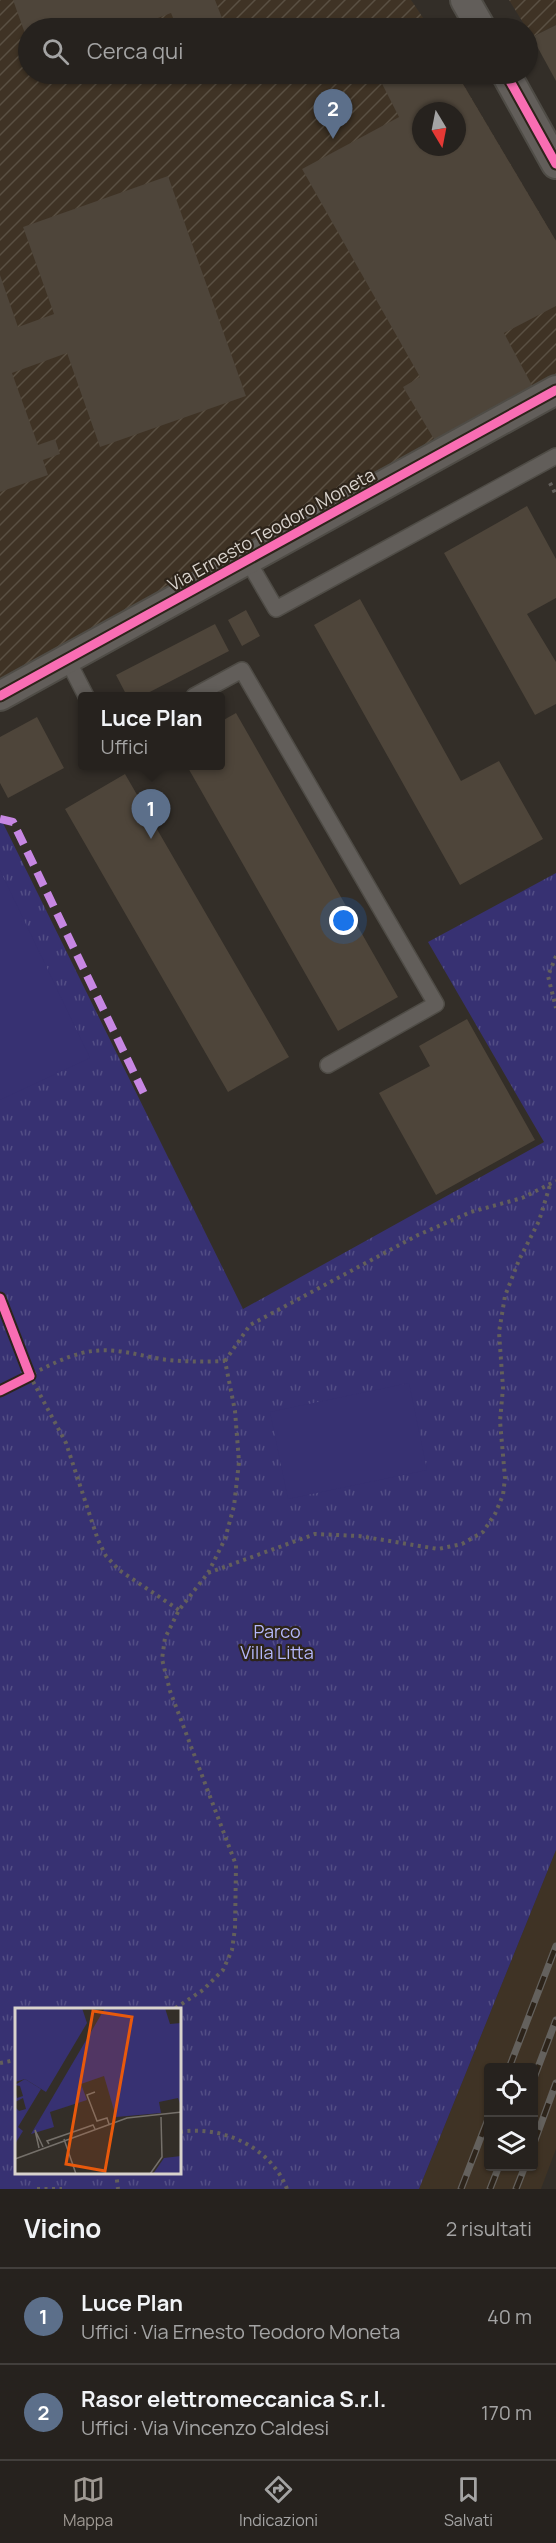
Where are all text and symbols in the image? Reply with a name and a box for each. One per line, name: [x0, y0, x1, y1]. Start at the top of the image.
search box: [18, 18, 538, 84]
icon: search: [39, 35, 72, 68]
text: Cerca qui: [87, 36, 183, 66]
pin: 2: [314, 90, 352, 139]
north arrow: [412, 102, 466, 156]
street label: Via Ernesto Teodoro Moneta: [163, 462, 379, 596]
popup: [78, 692, 225, 770]
text: Luce Plan: [100, 703, 203, 733]
text: Uffici: [100, 733, 148, 760]
pin: 1: [132, 790, 170, 839]
your location: [329, 906, 358, 935]
park label: Parco Villa Litta: [240, 1619, 314, 1664]
inset map: [15, 2008, 182, 2174]
map controls: [484, 2063, 538, 2171]
button: locate: [484, 2063, 538, 2117]
button: layers: [484, 2117, 538, 2171]
text: Vicino: [24, 2210, 101, 2246]
text: 2 risultati: [446, 2215, 532, 2242]
text: Luce Plan: [81, 2288, 183, 2318]
text: 1: [39, 2303, 48, 2330]
text: 40 m: [487, 2303, 532, 2330]
text: Uffici · Via Ernesto Teodoro Moneta: [81, 2318, 400, 2345]
text: Rasor elettromeccanica S.r.l.: [81, 2384, 386, 2414]
text: 2: [38, 2399, 49, 2426]
text: 170 m: [481, 2399, 532, 2426]
text: Uffici · Via Vincenzo Caldesi: [81, 2414, 329, 2441]
tab: Mappa: [63, 2473, 113, 2531]
tab: Indicazioni: [239, 2473, 318, 2531]
tab: Salvati: [444, 2473, 493, 2531]

